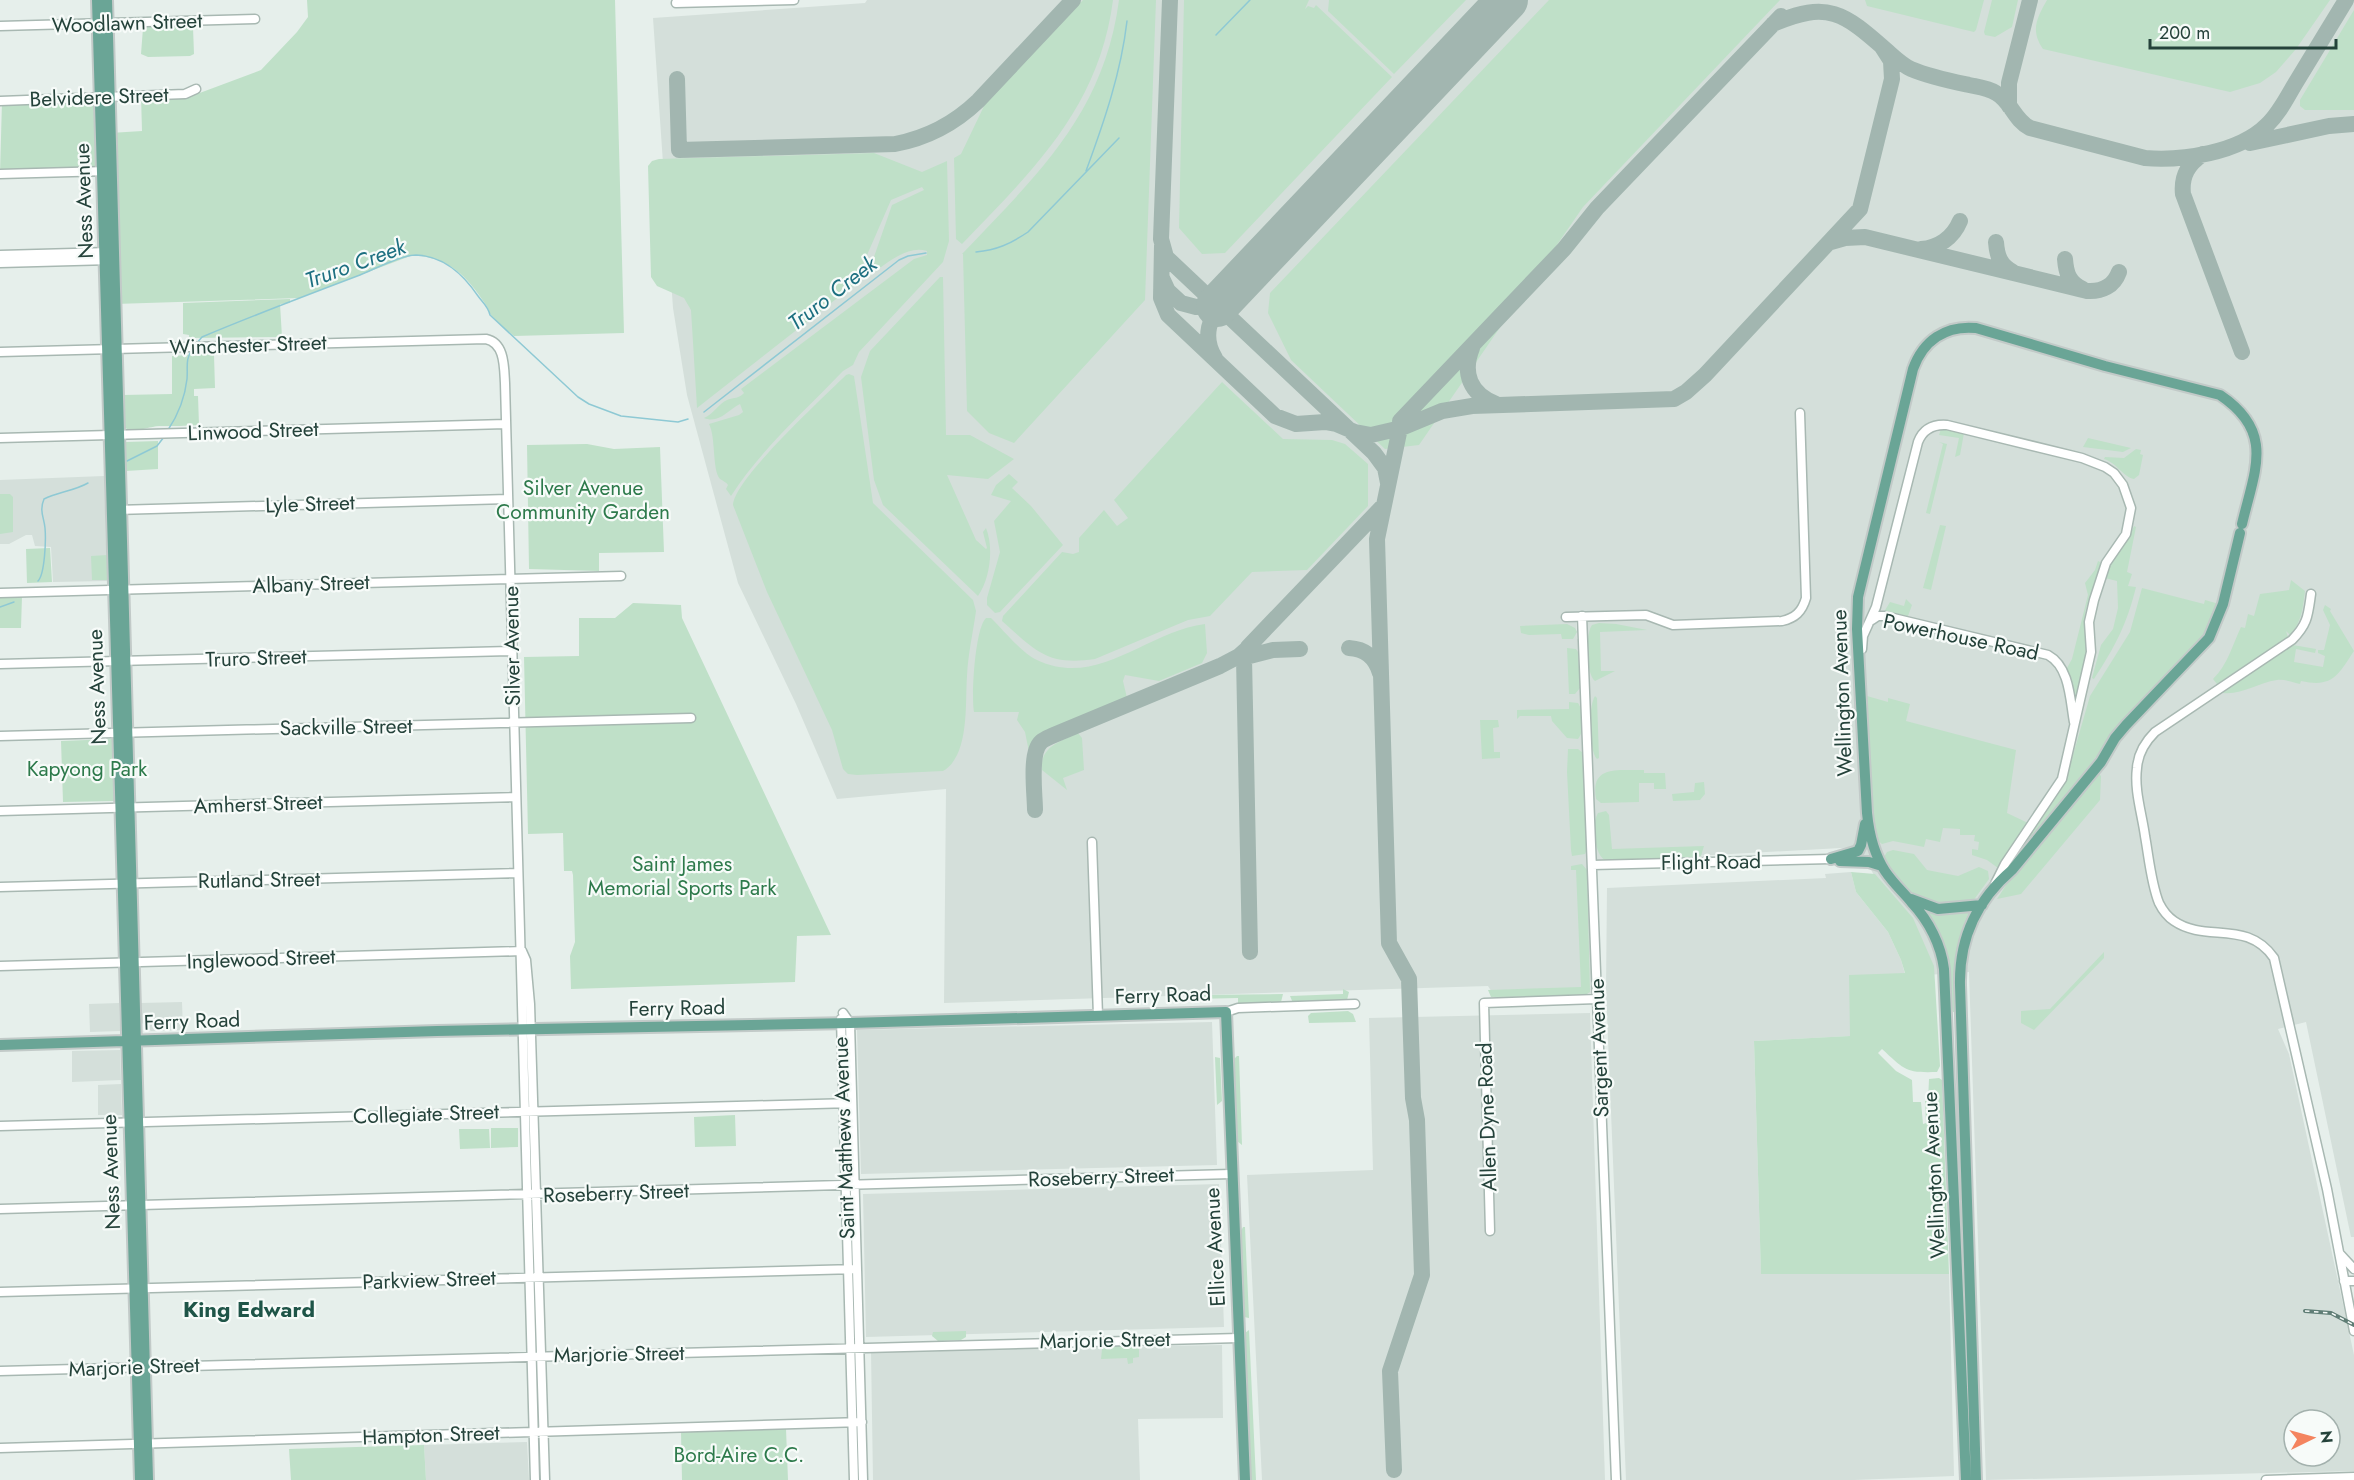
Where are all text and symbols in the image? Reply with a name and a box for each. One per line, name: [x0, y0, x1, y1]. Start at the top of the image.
street label: Woodlawn Street: [51, 5, 203, 41]
scale bar: [2150, 12, 2336, 50]
text: 200 m: [2159, 20, 2210, 46]
street label: Belvidere Street: [29, 80, 169, 114]
street label: Ness Avenue: [67, 142, 101, 259]
water label: Truro Creek: [300, 229, 411, 296]
water label: Truro Creek: [781, 247, 884, 338]
street label: Winchester Street: [169, 327, 327, 363]
street label: Linwood Street: [187, 414, 319, 448]
park label: Silver Avenue Community Garden: [496, 473, 670, 527]
street label: Lyle Street: [265, 487, 355, 521]
street label: Albany Street: [252, 567, 370, 601]
street label: Silver Avenue: [496, 585, 528, 706]
street label: Powerhouse Road: [1880, 606, 2042, 668]
street label: Wellington Avenue: [1824, 609, 1860, 777]
street label: Ness Avenue: [80, 628, 114, 745]
street label: Truro Street: [205, 641, 307, 675]
street label: Sackville Street: [279, 711, 413, 743]
park label: Kapyong Park: [27, 754, 148, 784]
street label: Amherst Street: [193, 787, 323, 821]
street label: Flight Road: [1661, 846, 1761, 878]
park label: Saint James Memorial Sports Park: [588, 849, 777, 903]
street label: Rutland Street: [198, 864, 320, 896]
street label: Inglewood Street: [186, 941, 336, 977]
street label: Ferry Road: [1114, 978, 1212, 1012]
street label: Sargent Avenue: [1582, 978, 1616, 1118]
street label: Ferry Road: [628, 992, 726, 1024]
street label: Ferry Road: [143, 1004, 241, 1038]
street label: Saint Matthews Avenue: [825, 1036, 863, 1240]
street label: Allen Dyne Road: [1469, 1042, 1505, 1192]
street label: Wellington Avenue: [1915, 1091, 1953, 1259]
street label: Collegiate Street: [352, 1096, 500, 1132]
street label: Ness Avenue: [94, 1113, 128, 1230]
street label: Roseberry Street: [1028, 1159, 1174, 1195]
street label: Roseberry Street: [543, 1175, 689, 1211]
street label: Ellice Avenue: [1197, 1186, 1233, 1307]
street label: Parkview Street: [362, 1263, 496, 1297]
district label: King Edward: [183, 1293, 315, 1325]
street label: Marjorie Street: [1039, 1324, 1171, 1356]
street label: Marjorie Street: [553, 1338, 685, 1370]
street label: Marjorie Street: [68, 1350, 200, 1384]
north arrow: [2282, 1408, 2342, 1468]
street label: Hampton Street: [362, 1418, 500, 1452]
text: N: [2314, 1429, 2338, 1444]
park label: Bord-Aire C.C.: [674, 1440, 804, 1470]

